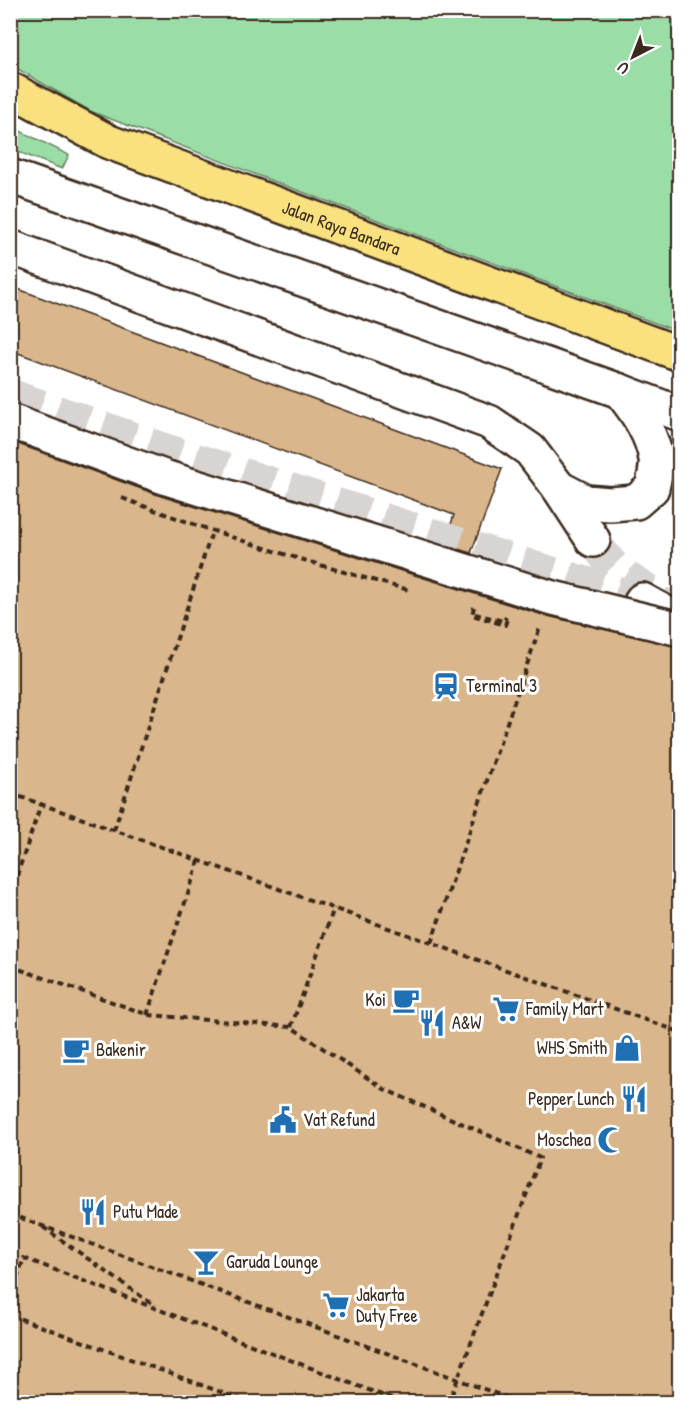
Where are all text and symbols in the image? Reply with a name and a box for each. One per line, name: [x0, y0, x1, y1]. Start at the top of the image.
north arrow: [603, 27, 663, 87]
text: U: [612, 57, 634, 79]
street label: Jalan Raya Bandara: [279, 194, 404, 261]
station icon: Terminal 3: [431, 671, 461, 701]
place label: Terminal 3: [466, 673, 537, 698]
cafe icon: Koi: [391, 985, 421, 1015]
place label: Koi: [365, 987, 386, 1012]
supermarket icon: Family Mart: [491, 994, 521, 1024]
place label: Family Mart: [525, 996, 604, 1021]
restaurant icon: A&W: [417, 1008, 447, 1038]
place label: A&W: [452, 1010, 481, 1035]
shop icon: WHS Smith: [612, 1033, 642, 1063]
cafe icon: Bakenir: [61, 1035, 91, 1065]
place label: WHS Smith: [537, 1035, 607, 1060]
place label: Bakenir: [96, 1037, 146, 1062]
restaurant icon: Pepper Lunch: [619, 1084, 649, 1114]
place label: Pepper Lunch: [528, 1086, 614, 1111]
public building icon: Vat Refund: [268, 1105, 298, 1135]
place label: Vat Refund: [303, 1107, 375, 1132]
mosque icon: Moschea: [596, 1125, 626, 1155]
place label: Moschea: [537, 1127, 591, 1152]
restaurant icon: Putu Made: [78, 1197, 108, 1227]
place label: Putu Made: [113, 1199, 178, 1224]
bar icon: Garuda Lounge: [191, 1247, 221, 1277]
place label: Garuda Lounge: [226, 1249, 319, 1274]
place label: Jakarta Duty Free: [356, 1282, 418, 1328]
supermarket icon: Jakarta Duty Free: [321, 1290, 351, 1320]

